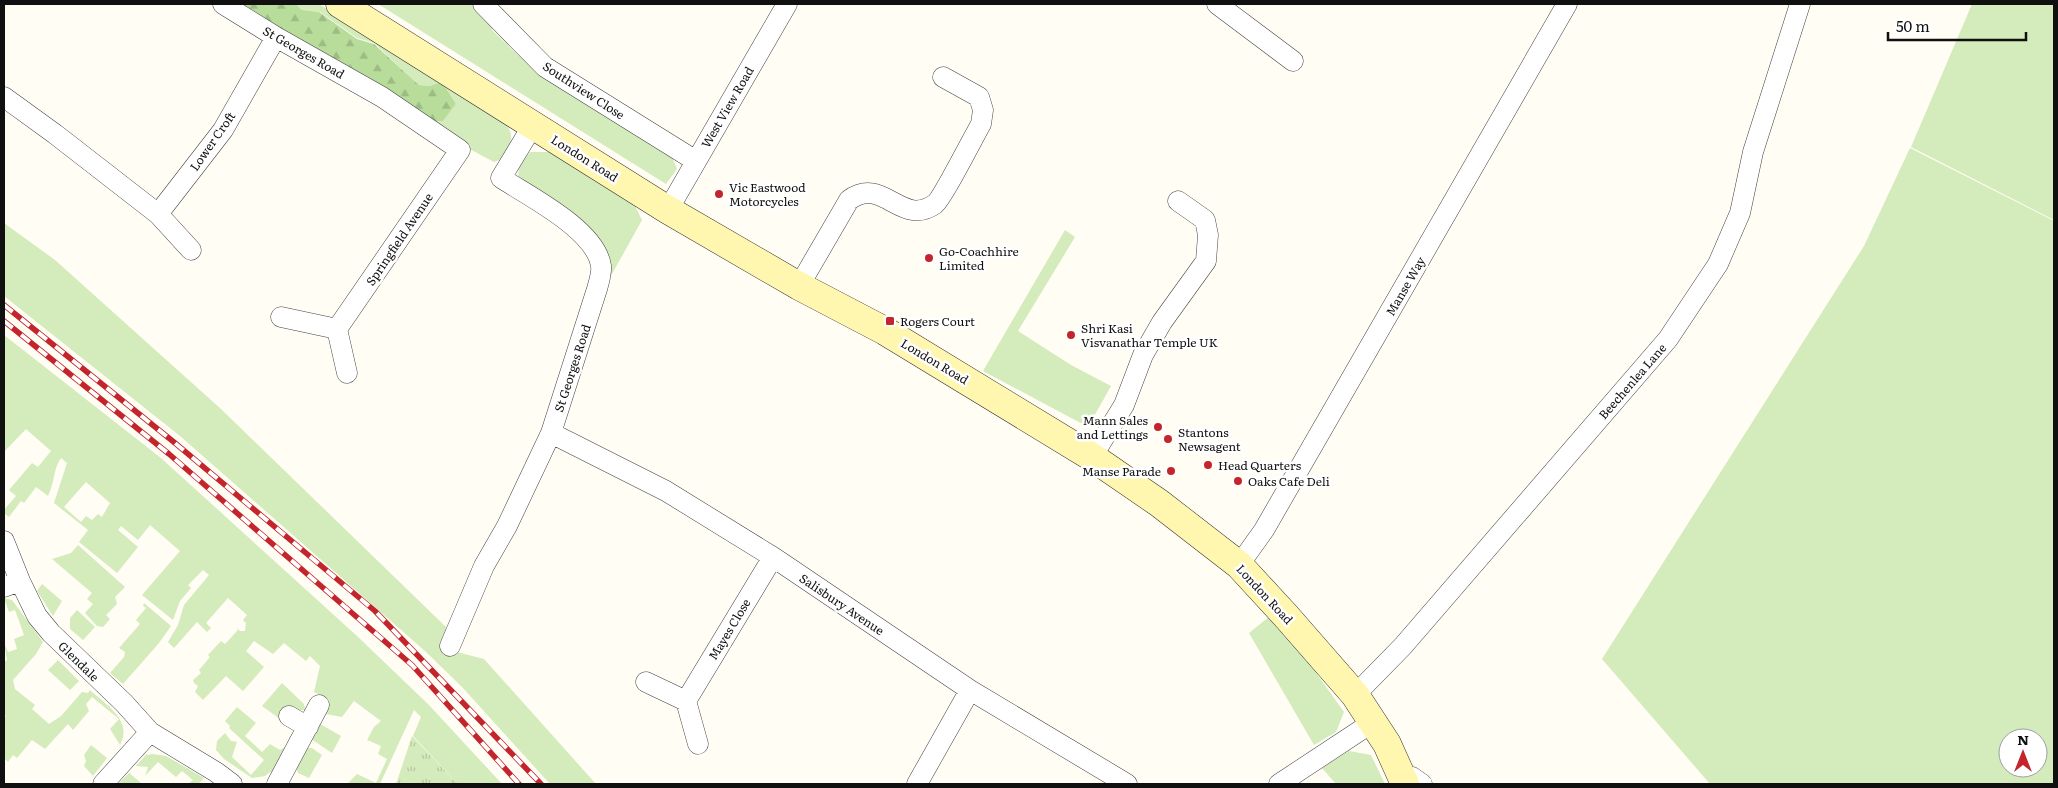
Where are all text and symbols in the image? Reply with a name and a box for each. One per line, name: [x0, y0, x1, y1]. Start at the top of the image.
scale bar: [1888, 10, 2026, 42]
text: 50 m: [1896, 14, 1930, 37]
street label: St Georges Road: [260, 21, 349, 83]
street label: Southview Close: [540, 57, 628, 123]
street label: West View Road: [696, 62, 758, 151]
street label: Lower Croft: [185, 108, 239, 174]
street label: London Road: [548, 130, 623, 186]
place label: Vic Eastwood Motorcycles: [729, 178, 806, 210]
marker: Vic Eastwood Motorcycles: [713, 188, 725, 200]
street label: Springfield Avenue: [361, 189, 437, 289]
place label: Go-Coachhire Limited: [939, 242, 1019, 274]
marker: Go-Coachhire Limited: [923, 252, 935, 264]
street label: Manse Way: [1381, 253, 1429, 319]
place label: Rogers Court: [900, 312, 975, 330]
marker: Rogers Court: [884, 315, 896, 327]
place label: Shri Kasi Visvanathar Temple UK: [1081, 319, 1218, 351]
street label: St Georges Road: [549, 321, 595, 414]
marker: Shri Kasi Visvanathar Temple UK: [1065, 329, 1077, 341]
street label: London Road: [898, 334, 973, 389]
street label: Beechenlea Lane: [1594, 339, 1670, 423]
place label: Mann Sales and Lettings: [1077, 411, 1149, 443]
marker: Mann Sales and Lettings: [1152, 421, 1164, 433]
place label: Stantons Newsagent: [1178, 423, 1241, 455]
marker: Stantons Newsagent: [1162, 433, 1174, 445]
place label: Head Quarters: [1218, 456, 1302, 474]
marker: Head Quarters: [1202, 459, 1214, 471]
place label: Manse Parade: [1082, 462, 1161, 480]
marker: Manse Parade: [1165, 465, 1177, 477]
place label: Oaks Cafe Deli: [1248, 472, 1330, 490]
marker: Oaks Cafe Deli: [1232, 475, 1244, 487]
street label: London Road: [1232, 560, 1298, 628]
street label: Salisbury Avenue: [796, 569, 888, 639]
street label: Mayes Close: [704, 595, 754, 663]
street label: Glendale: [54, 637, 104, 685]
north arrow: [1998, 728, 2048, 778]
text: N: [2017, 729, 2029, 749]

